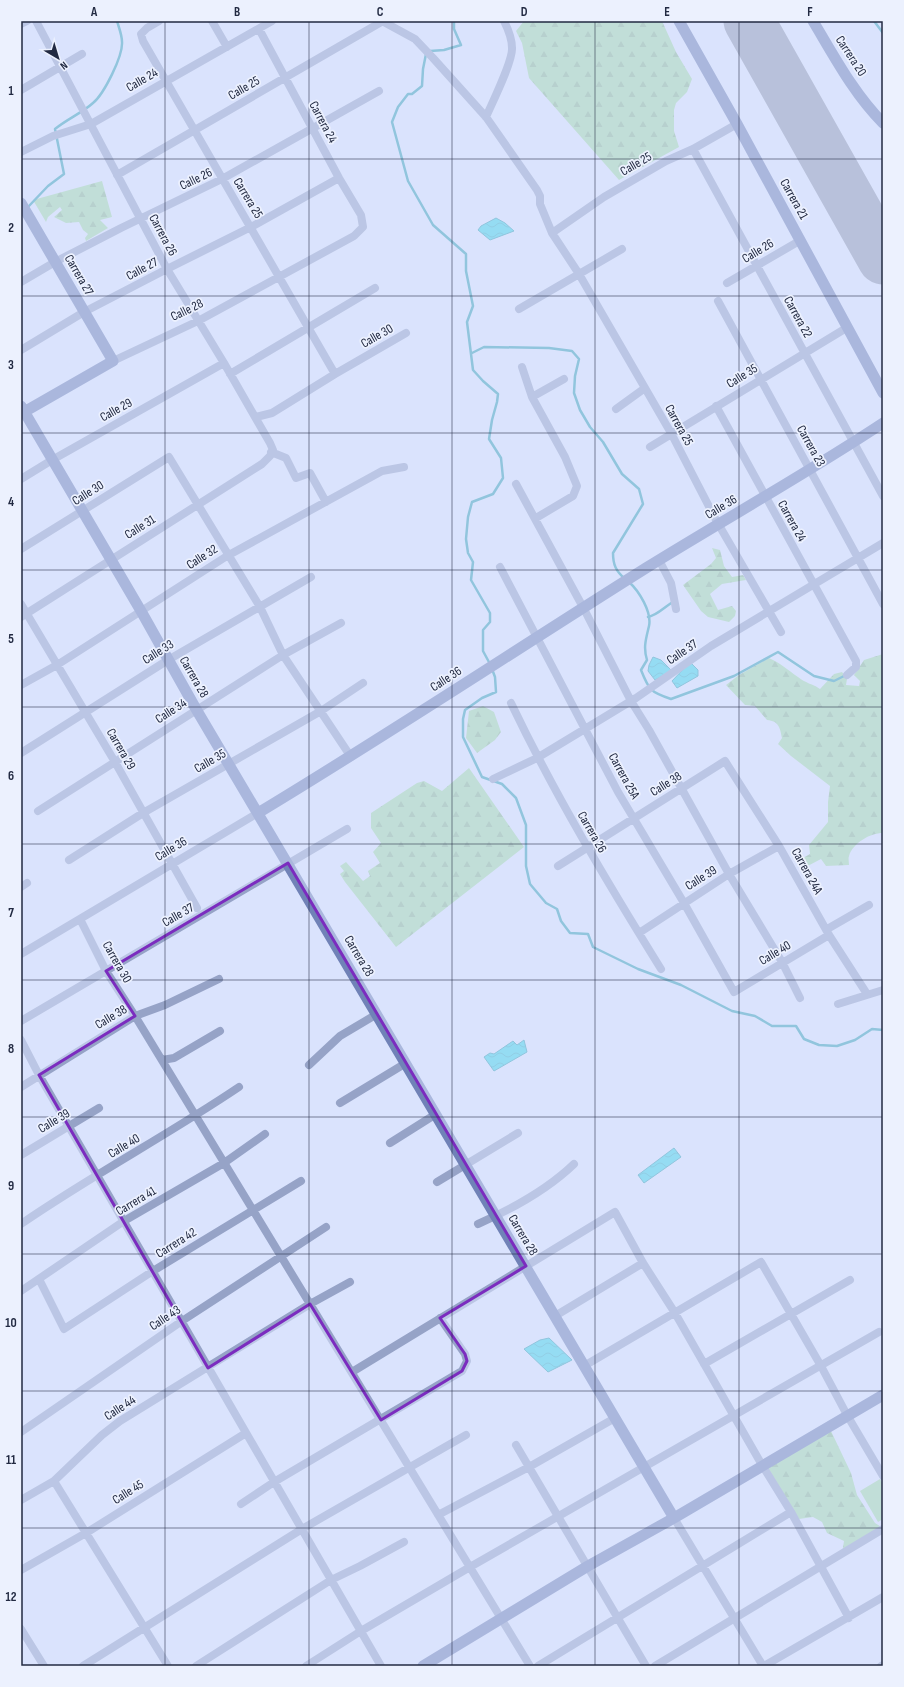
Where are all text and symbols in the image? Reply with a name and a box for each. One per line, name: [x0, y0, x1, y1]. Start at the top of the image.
text: A: [90, 4, 98, 20]
text: B: [234, 4, 240, 20]
text: C: [377, 4, 384, 20]
text: D: [521, 4, 528, 20]
text: E: [664, 4, 670, 20]
text: F: [807, 4, 813, 20]
street label: Carrera 20: [832, 33, 870, 80]
north arrow: [38, 38, 78, 78]
text: N: [57, 59, 70, 72]
street label: Calle 24: [123, 64, 161, 95]
street label: Calle 25: [225, 73, 263, 103]
text: 1: [8, 83, 14, 99]
street label: Carrera 24: [305, 98, 341, 146]
street label: Calle 25: [617, 149, 655, 179]
street label: Calle 26: [177, 164, 215, 194]
street label: Carrera 25: [230, 175, 266, 221]
street label: Carrera 21: [776, 176, 812, 223]
street label: Carrera 26: [145, 211, 181, 259]
text: 2: [8, 220, 14, 236]
street label: Calle 26: [739, 235, 777, 267]
street label: Carrera 27: [61, 252, 98, 299]
street label: Calle 27: [123, 254, 161, 284]
street label: Carrera 22: [780, 293, 816, 341]
street label: Calle 28: [168, 295, 206, 325]
street label: Calle 30: [358, 320, 396, 352]
text: 3: [8, 357, 14, 373]
street label: Calle 35: [723, 360, 761, 392]
street label: Calle 29: [97, 395, 135, 425]
street label: Carrera 25: [661, 402, 697, 448]
street label: Carrera 23: [793, 422, 829, 470]
street label: Calle 30: [69, 477, 107, 509]
street label: Calle 36: [702, 491, 740, 523]
text: 4: [8, 494, 14, 510]
street label: Carrera 24: [774, 497, 810, 545]
street label: Calle 31: [122, 511, 159, 543]
street label: Calle 32: [183, 541, 221, 573]
text: 5: [8, 631, 14, 647]
street label: Calle 37: [663, 635, 701, 668]
street label: Calle 33: [139, 636, 177, 668]
street label: Carrera 28: [176, 653, 212, 701]
street label: Calle 36: [427, 663, 465, 695]
street label: Calle 34: [152, 695, 190, 727]
street label: Carrera 29: [103, 725, 139, 773]
street label: Calle 35: [191, 746, 229, 776]
street label: Carrera 25A: [605, 750, 643, 802]
text: 6: [8, 768, 14, 784]
street label: Calle 38: [647, 768, 685, 800]
street label: Carrera 26: [574, 808, 610, 856]
street label: Calle 36: [152, 833, 190, 865]
street label: Carrera 24A: [788, 845, 826, 897]
street label: Calle 39: [682, 862, 720, 894]
street label: Calle 37: [159, 899, 197, 930]
text: 7: [8, 905, 14, 921]
street label: Carrera 28: [340, 932, 378, 980]
street label: Calle 40: [756, 937, 794, 969]
street label: Carrera 30: [99, 938, 135, 986]
street label: Calle 38: [92, 1001, 130, 1033]
text: 8: [8, 1041, 14, 1057]
street label: Calle 39: [35, 1105, 73, 1137]
street label: Calle 40: [105, 1130, 143, 1162]
text: 9: [8, 1178, 14, 1194]
street label: Carrera 41: [113, 1183, 159, 1219]
street label: Carrera 28: [504, 1211, 542, 1259]
street label: Carrera 42: [153, 1224, 199, 1262]
street label: Calle 43: [146, 1302, 184, 1334]
text: 10: [5, 1315, 17, 1331]
street label: Calle 44: [101, 1392, 139, 1424]
text: 11: [6, 1452, 16, 1468]
street label: Calle 45: [109, 1476, 147, 1508]
text: 12: [6, 1589, 17, 1605]

